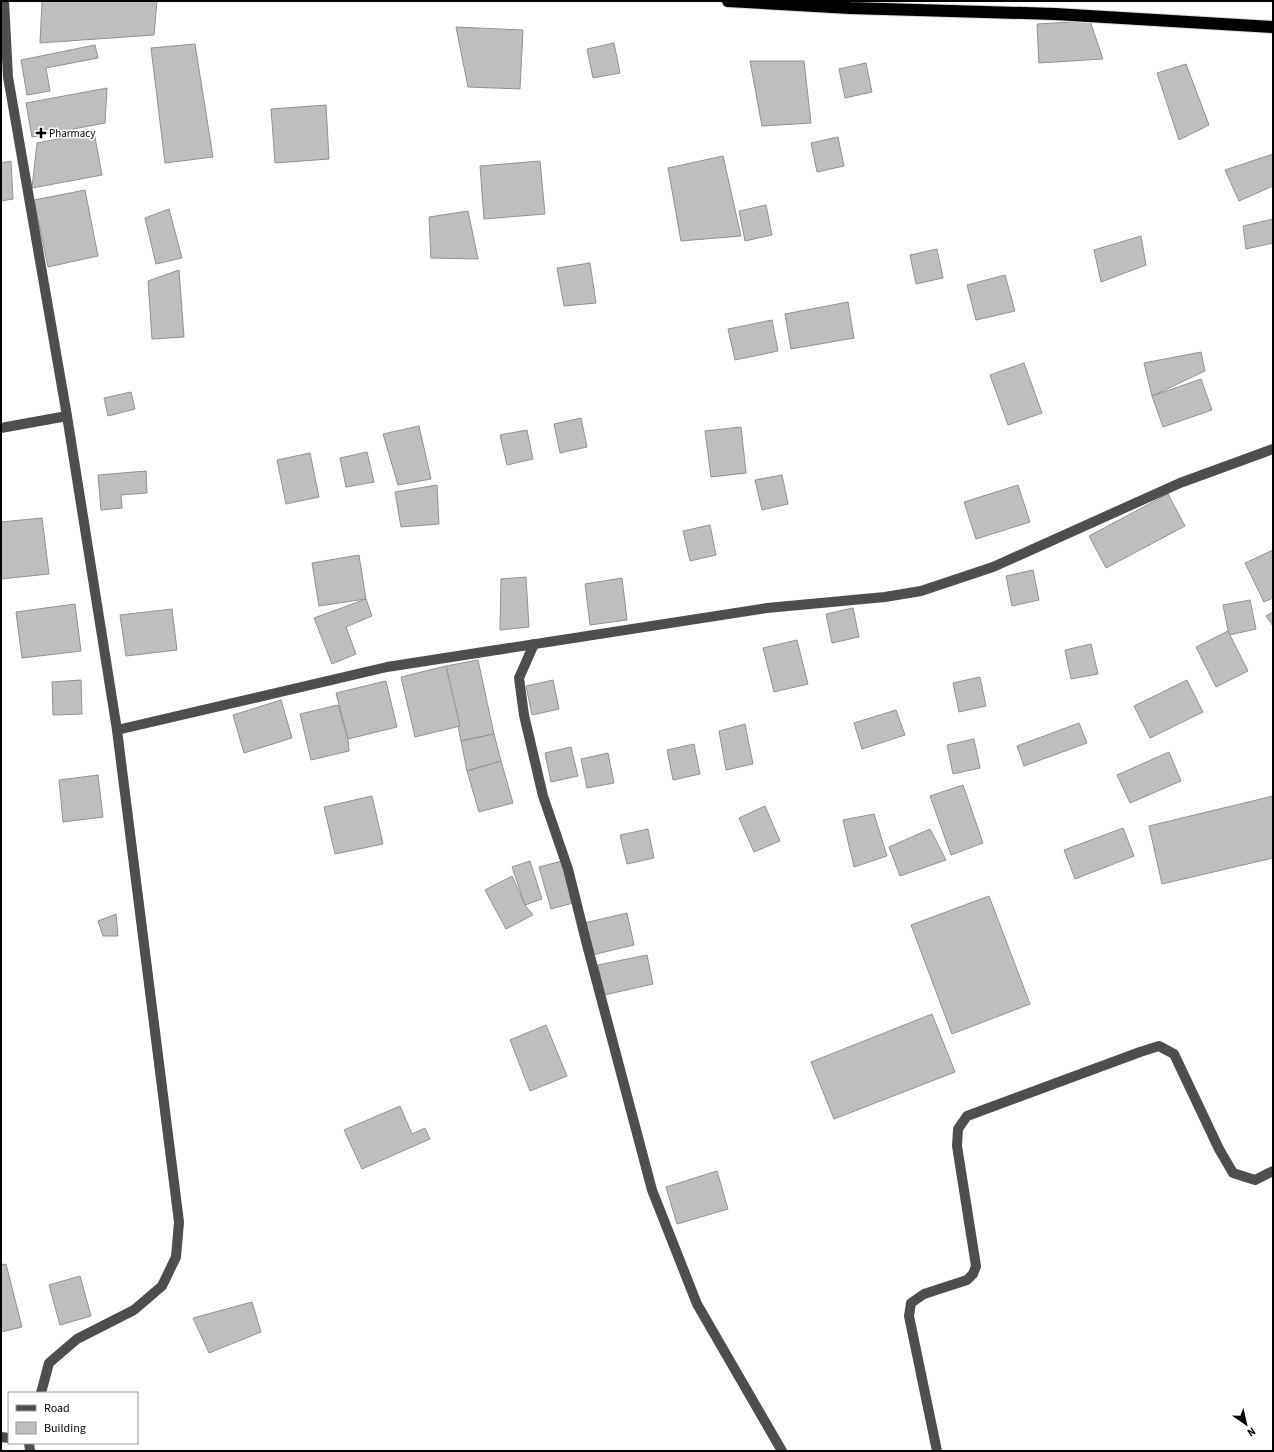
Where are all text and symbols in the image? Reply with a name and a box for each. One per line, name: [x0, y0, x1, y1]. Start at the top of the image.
place label: Pharmacy: [49, 126, 95, 141]
marker: Pharmacy: [36, 128, 46, 138]
legend: [8, 1392, 138, 1444]
text: Road: [44, 1400, 70, 1417]
north arrow: [1226, 1404, 1266, 1444]
text: Building: [44, 1420, 86, 1437]
text: N: [1244, 1424, 1259, 1440]

